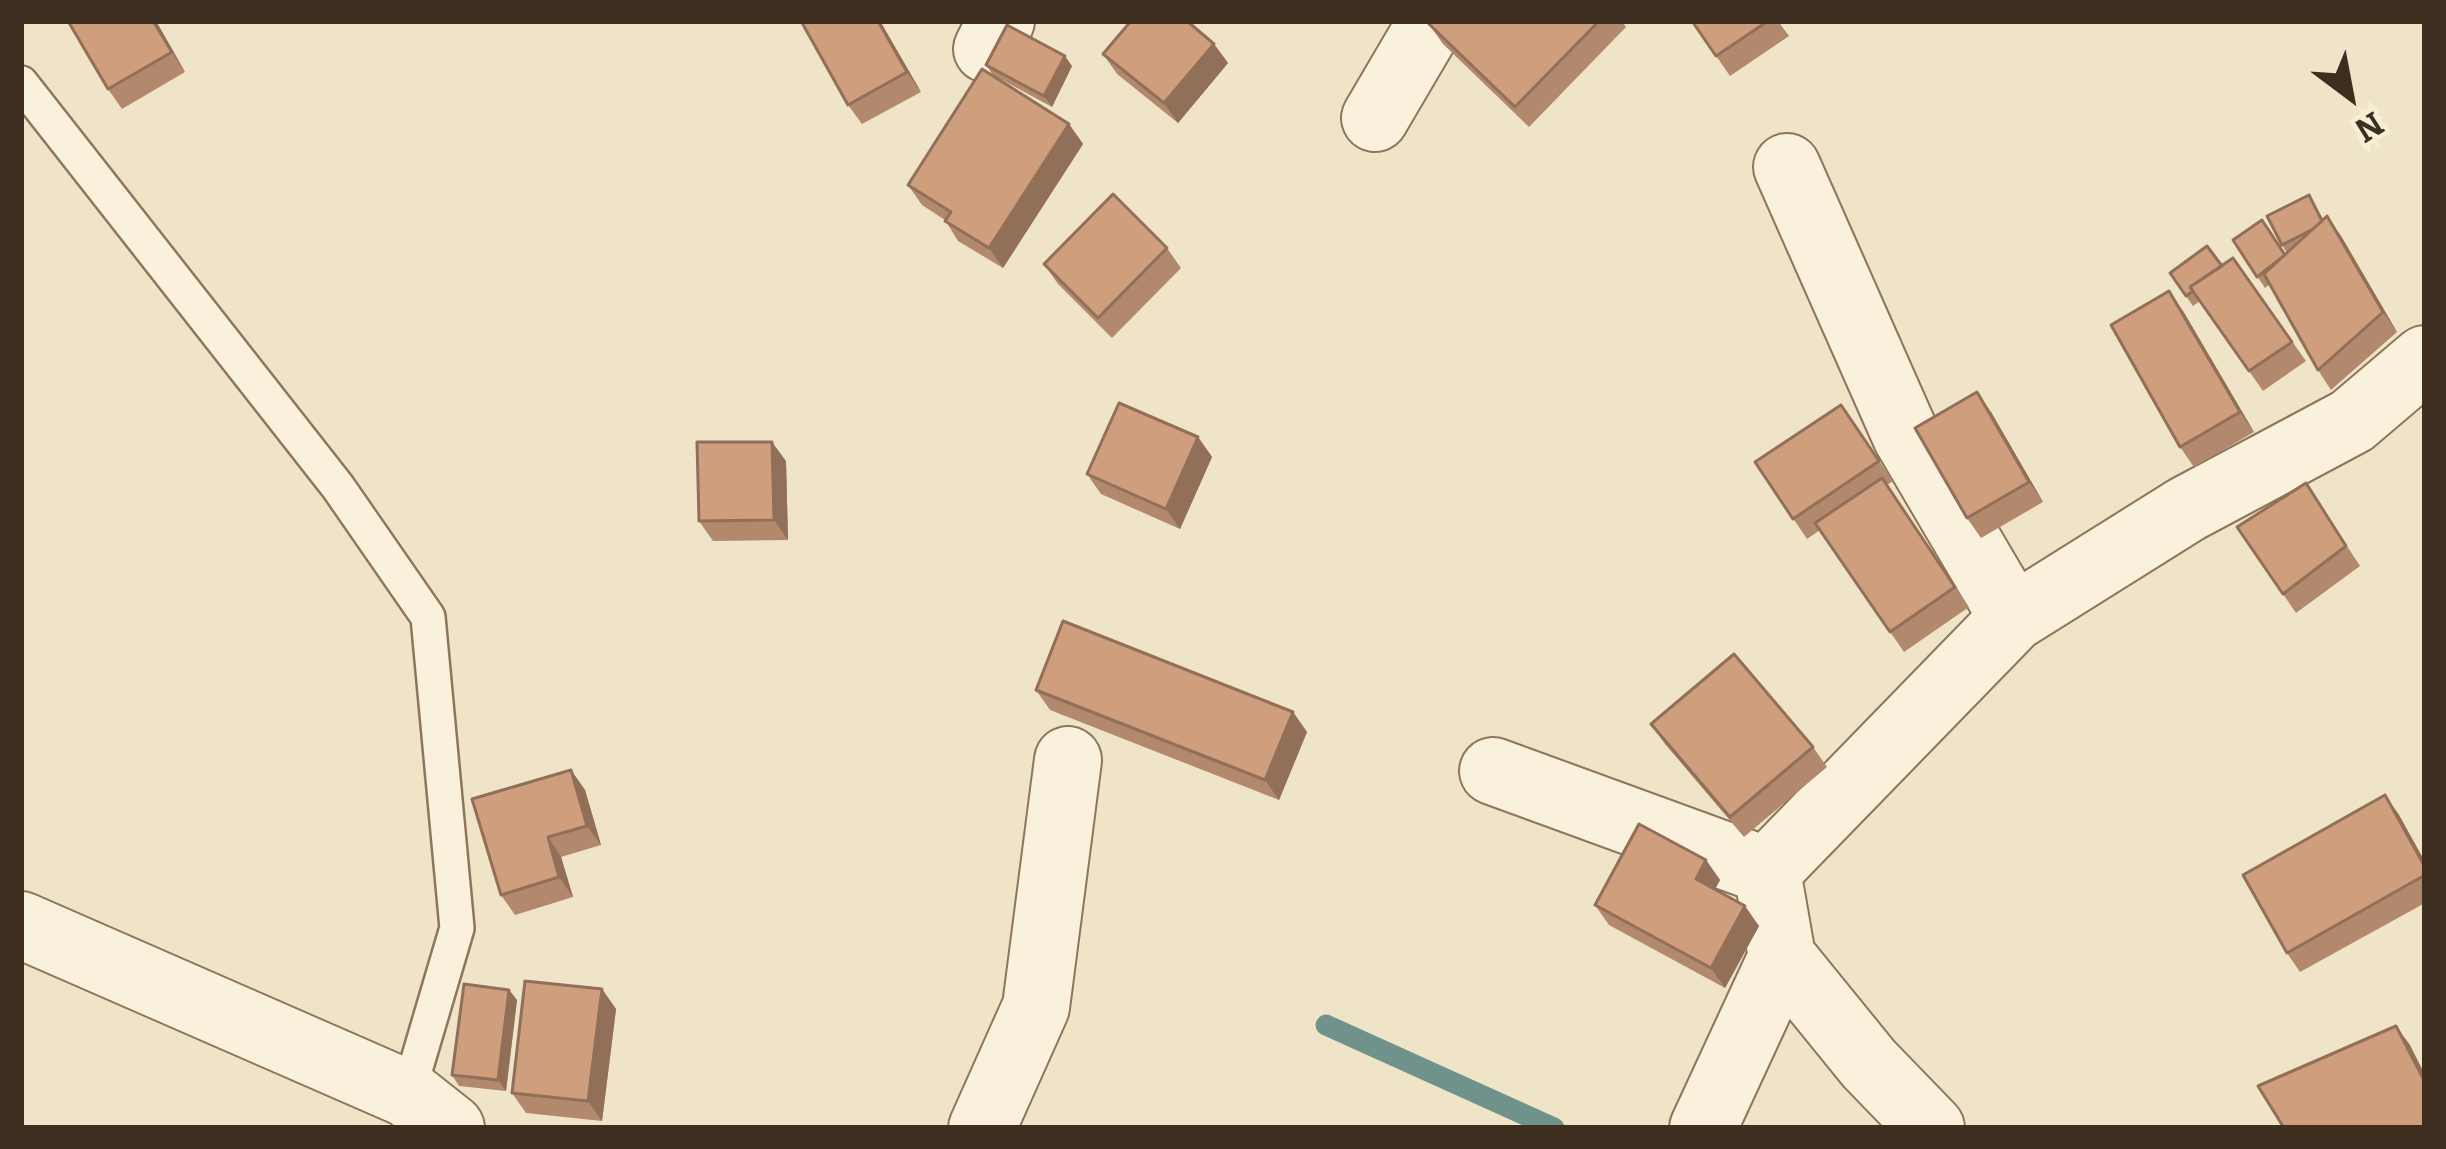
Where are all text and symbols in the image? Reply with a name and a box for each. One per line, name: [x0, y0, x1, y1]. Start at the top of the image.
north arrow: [2290, 36, 2410, 156]
text: N: [2348, 103, 2390, 150]

